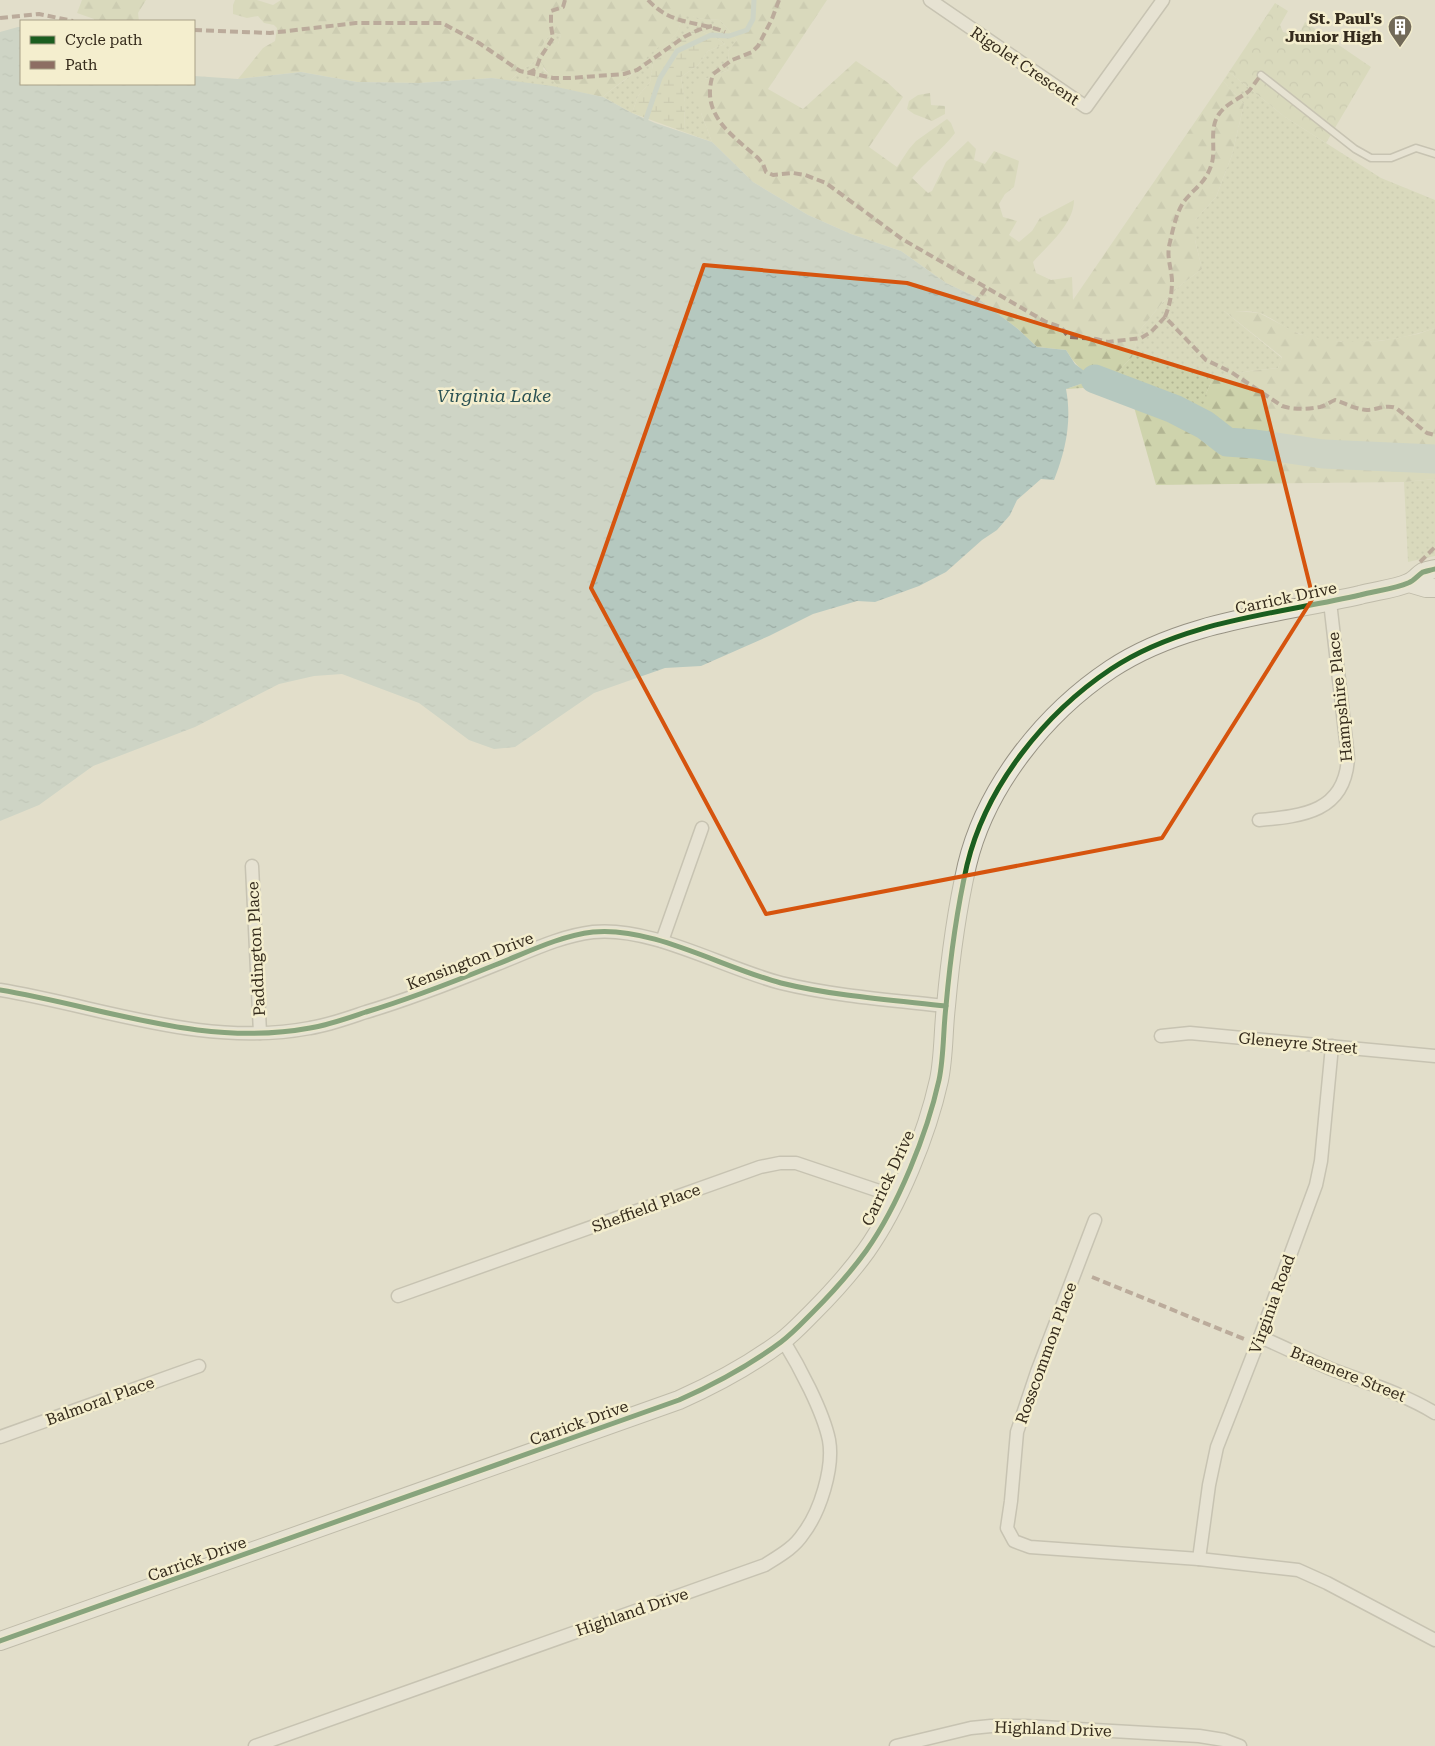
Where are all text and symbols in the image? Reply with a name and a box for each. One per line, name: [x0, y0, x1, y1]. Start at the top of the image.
place label: St. Paul's Junior High: [1285, 9, 1382, 46]
building icon: St. Paul's Junior High: [1387, 14, 1413, 48]
legend: [20, 20, 195, 85]
street label: Rigolet Crescent: [967, 23, 1083, 109]
text: Cycle path: [65, 31, 143, 49]
text: Path: [65, 56, 98, 74]
water label: Virginia Lake: [437, 385, 551, 406]
street label: Carrick Drive: [1233, 578, 1339, 618]
street label: Hampshire Place: [1324, 631, 1356, 763]
street label: Paddington Place: [243, 881, 269, 1017]
street label: Kensington Drive: [404, 928, 536, 994]
street label: Gleneyre Street: [1238, 1028, 1358, 1058]
street label: Carrick Drive: [858, 1127, 919, 1229]
street label: Sheffield Place: [589, 1179, 703, 1236]
street label: Virginia Road: [1245, 1252, 1299, 1356]
street label: Rosscommon Place: [1012, 1279, 1081, 1426]
street label: Braemere Street: [1287, 1342, 1409, 1406]
street label: Balmoral Place: [43, 1372, 157, 1429]
street label: Carrick Drive: [527, 1396, 631, 1450]
street label: Carrick Drive: [145, 1532, 249, 1586]
street label: Highland Drive: [573, 1584, 691, 1640]
street label: Highland Drive: [994, 1717, 1112, 1741]

